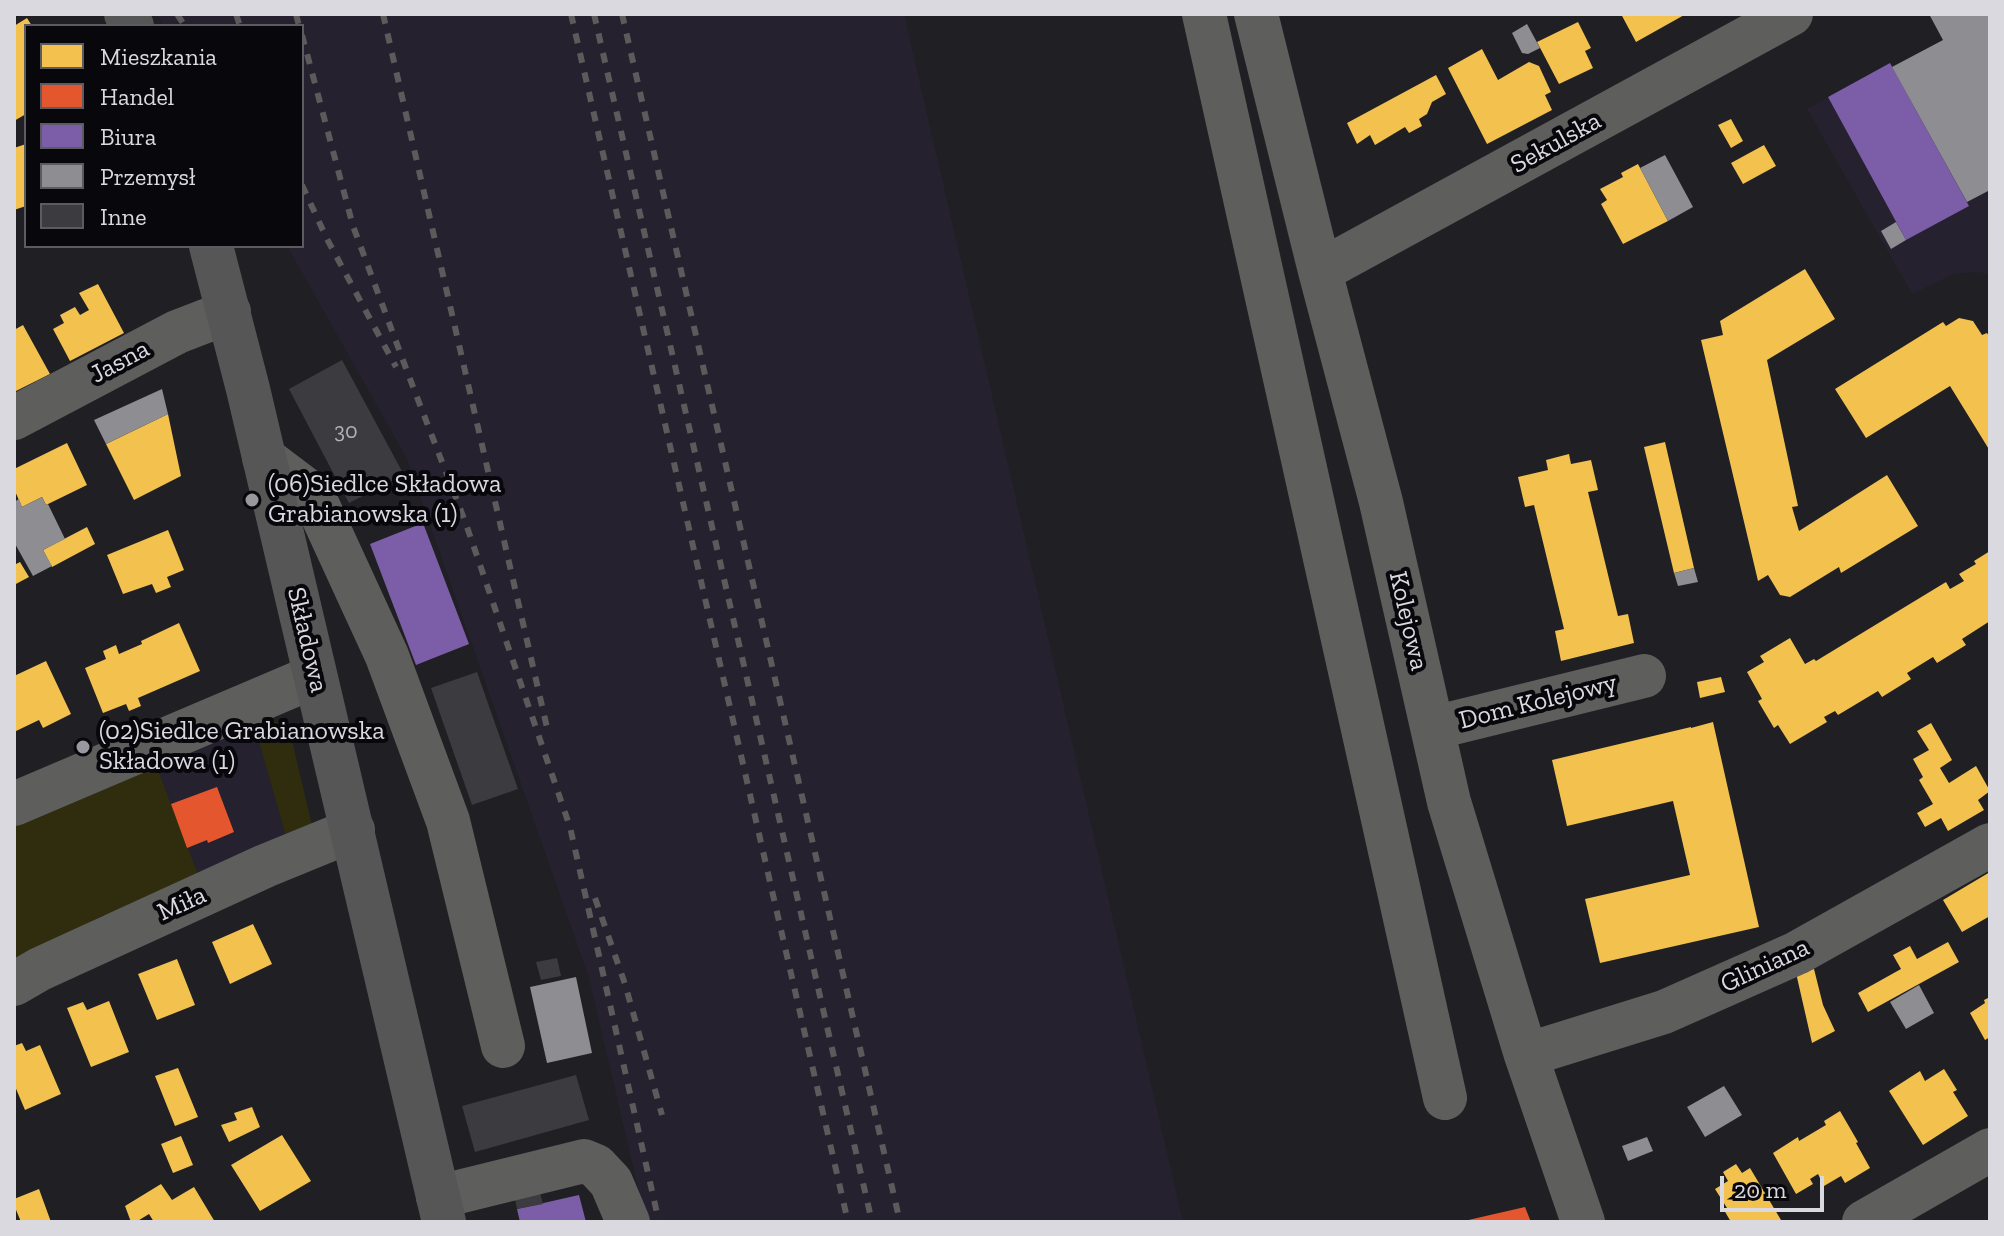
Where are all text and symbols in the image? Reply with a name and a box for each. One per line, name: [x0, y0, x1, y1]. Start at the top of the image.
legend: [24, 24, 304, 248]
text: Mieszkania: [100, 42, 217, 71]
text: Handel: [100, 82, 174, 111]
street label: Sekulska: [1505, 105, 1607, 181]
text: Biura: [100, 122, 156, 151]
text: Przemysł: [100, 162, 195, 191]
text: Inne: [100, 202, 147, 231]
street label: Jasna: [85, 334, 155, 390]
house number: 30: [334, 419, 358, 445]
place label: (06)Siedlce Składowa Grabianowska (1): [268, 469, 501, 530]
marker: (06)Siedlce Składowa Grabianowska (1): [243, 491, 261, 509]
street label: Kolejowa: [1381, 568, 1435, 674]
street label: Składowa: [280, 584, 334, 696]
street label: Dom Kolejowy: [1456, 667, 1620, 737]
place label: (02)Siedlce Grabianowska Składowa (1): [99, 716, 385, 778]
marker: (02)Siedlce Grabianowska Składowa (1): [74, 738, 92, 756]
street label: Miła: [153, 880, 211, 928]
street label: Gliniana: [1716, 932, 1814, 1000]
scale bar: [1724, 1160, 1828, 1210]
text: 20 m: [1734, 1175, 1786, 1204]

